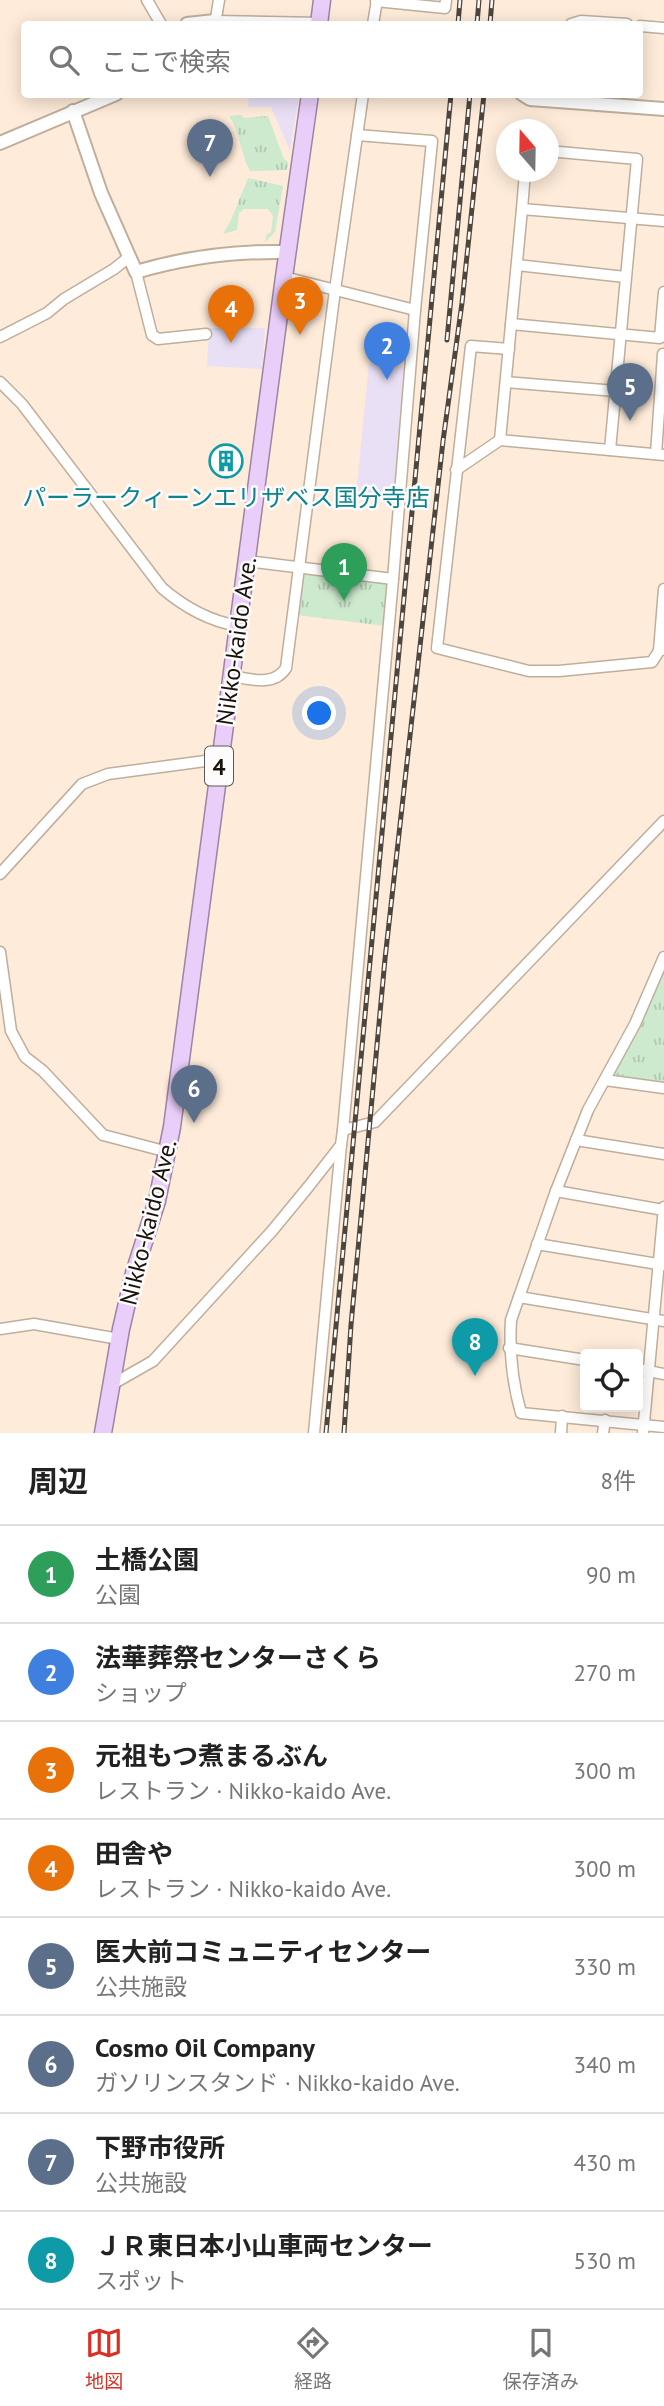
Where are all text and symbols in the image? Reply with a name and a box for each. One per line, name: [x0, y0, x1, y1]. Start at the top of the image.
search box: [21, 21, 643, 98]
icon: search: [45, 41, 83, 79]
text: ここで検索: [101, 45, 231, 78]
pin: 7: [187, 119, 233, 177]
north arrow: [496, 119, 559, 182]
pin: 3: [277, 277, 323, 335]
pin: 4: [208, 285, 254, 343]
pin: 2: [364, 322, 410, 380]
pin: 5: [607, 363, 653, 421]
building icon: パーラークィーンエリザベス国分寺店: [207, 442, 245, 480]
place label: パーラークィーンエリザベス国分寺店: [22, 482, 430, 513]
pin: 1: [321, 543, 367, 601]
street label: Nikko-kaido Ave.: [209, 555, 263, 727]
your location: [302, 696, 336, 730]
road number: 4: [205, 746, 233, 786]
pin: 6: [171, 1065, 217, 1123]
street label: Nikko-kaido Ave.: [112, 1136, 184, 1308]
pin: 8: [452, 1318, 498, 1376]
map controls: [580, 1349, 643, 1412]
button: locate: [580, 1349, 643, 1412]
text: 周辺: [28, 1461, 88, 1500]
text: 8件: [600, 1466, 636, 1495]
text: 土橋公園: [95, 1543, 199, 1576]
text: 1: [44, 1560, 58, 1589]
text: 90 m: [586, 1560, 636, 1589]
text: 公園: [95, 1580, 141, 1609]
text: 法華葬祭センターさくら: [95, 1641, 381, 1674]
text: 2: [44, 1658, 58, 1687]
text: 270 m: [574, 1658, 636, 1687]
text: ショップ: [95, 1678, 187, 1707]
text: 元祖もつ煮まるぶん: [95, 1739, 328, 1772]
text: 3: [44, 1756, 58, 1785]
text: 300 m: [574, 1756, 636, 1785]
text: レストラン · Nikko-kaido Ave.: [95, 1776, 391, 1805]
text: 田舎や: [95, 1837, 173, 1870]
text: 4: [44, 1854, 58, 1883]
text: 300 m: [574, 1854, 636, 1883]
text: レストラン · Nikko-kaido Ave.: [95, 1874, 391, 1903]
text: 医大前コミュニティセンター: [95, 1935, 431, 1968]
text: 5: [44, 1952, 58, 1981]
text: 330 m: [574, 1952, 636, 1981]
text: 公共施設: [95, 1972, 187, 2001]
text: Cosmo Oil Company: [95, 2031, 315, 2064]
text: 6: [44, 2050, 58, 2079]
text: 340 m: [574, 2050, 636, 2079]
text: ガソリンスタンド · Nikko-kaido Ave.: [95, 2068, 460, 2097]
text: 下野市役所: [95, 2131, 225, 2164]
text: 7: [44, 2148, 58, 2177]
text: 430 m: [574, 2148, 636, 2177]
text: 公共施設: [95, 2168, 187, 2197]
text: ＪＲ東日本小山車両センター: [95, 2229, 433, 2262]
text: 8: [44, 2246, 58, 2275]
text: 530 m: [574, 2246, 636, 2275]
text: スポット: [95, 2266, 187, 2295]
tab: 地図: [85, 2324, 123, 2393]
tab: 経路: [294, 2324, 332, 2393]
tab: 保存済み: [503, 2324, 579, 2393]

